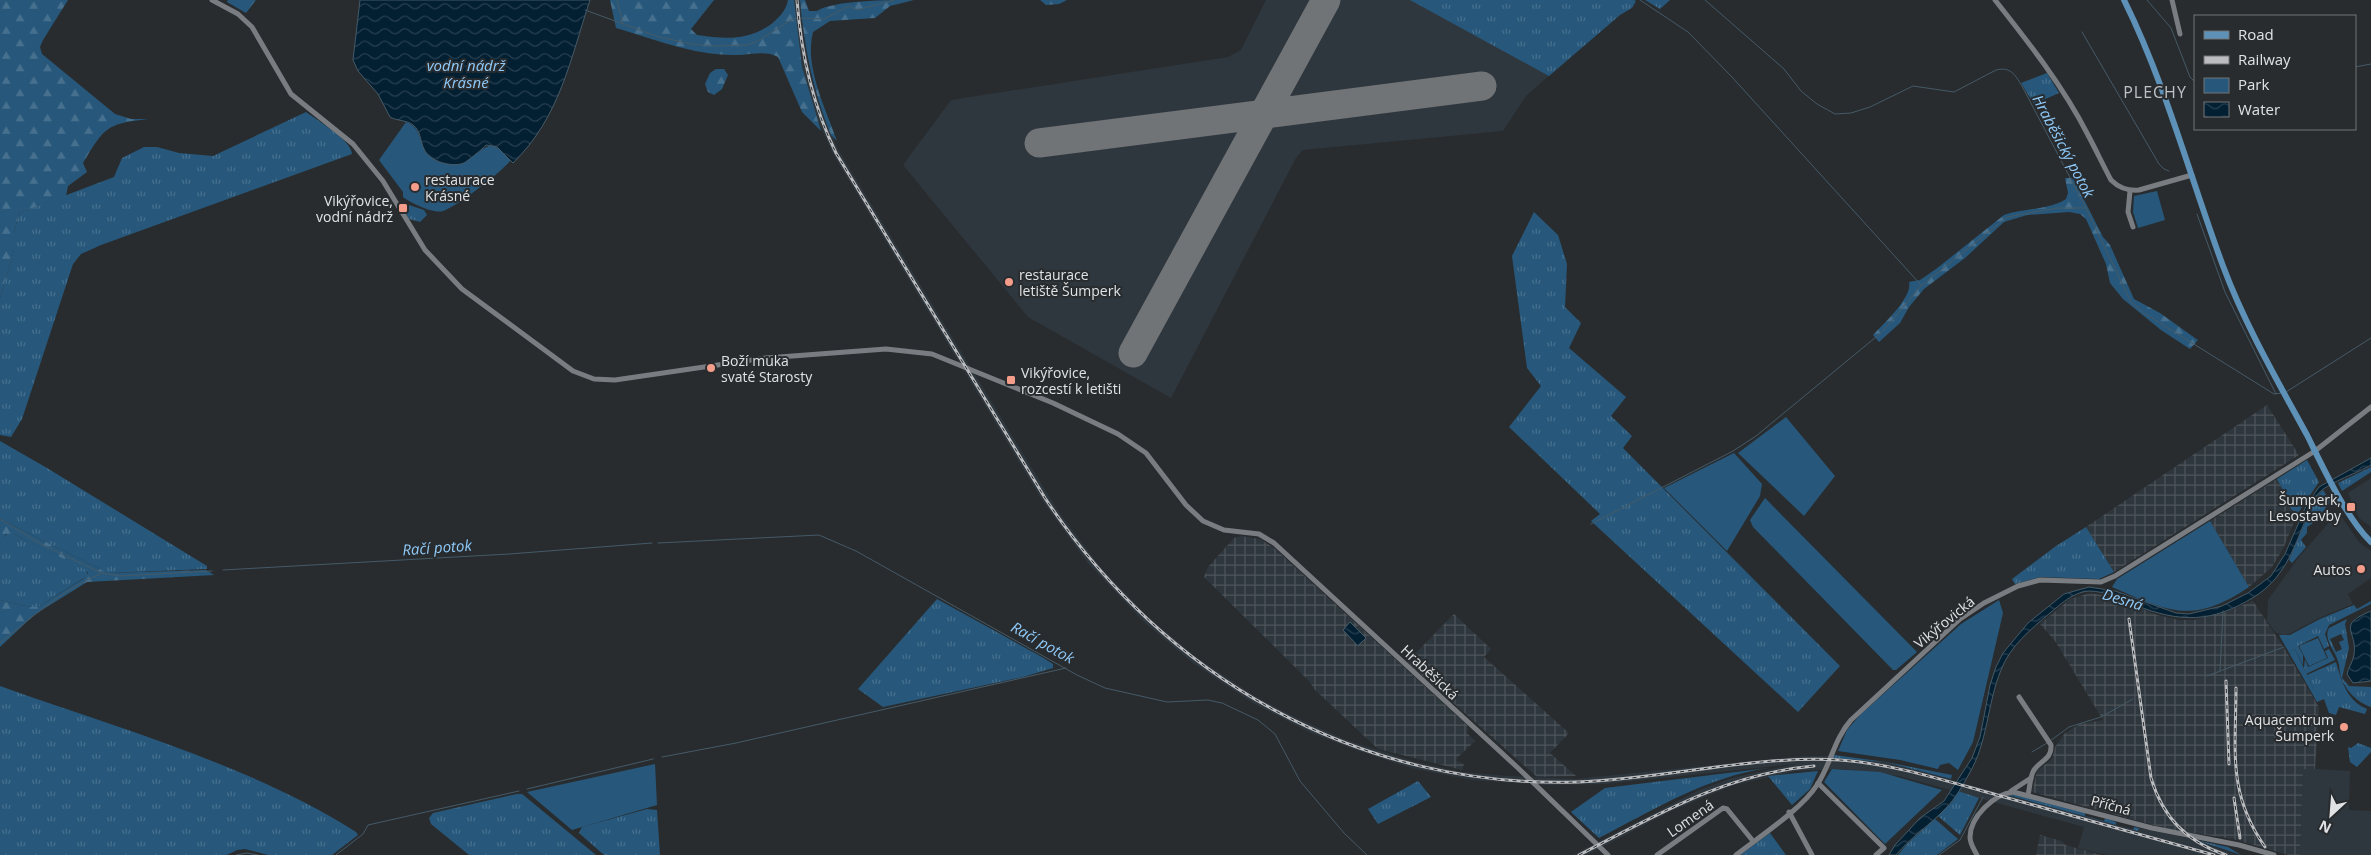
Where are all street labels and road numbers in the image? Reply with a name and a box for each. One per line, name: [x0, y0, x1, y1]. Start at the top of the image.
street label: Vikýřovická: [1910, 592, 1978, 652]
street label: Hraběšická: [1397, 640, 1463, 704]
street label: Příčná: [2089, 791, 2133, 819]
street label: Lomená: [1663, 795, 1717, 841]

